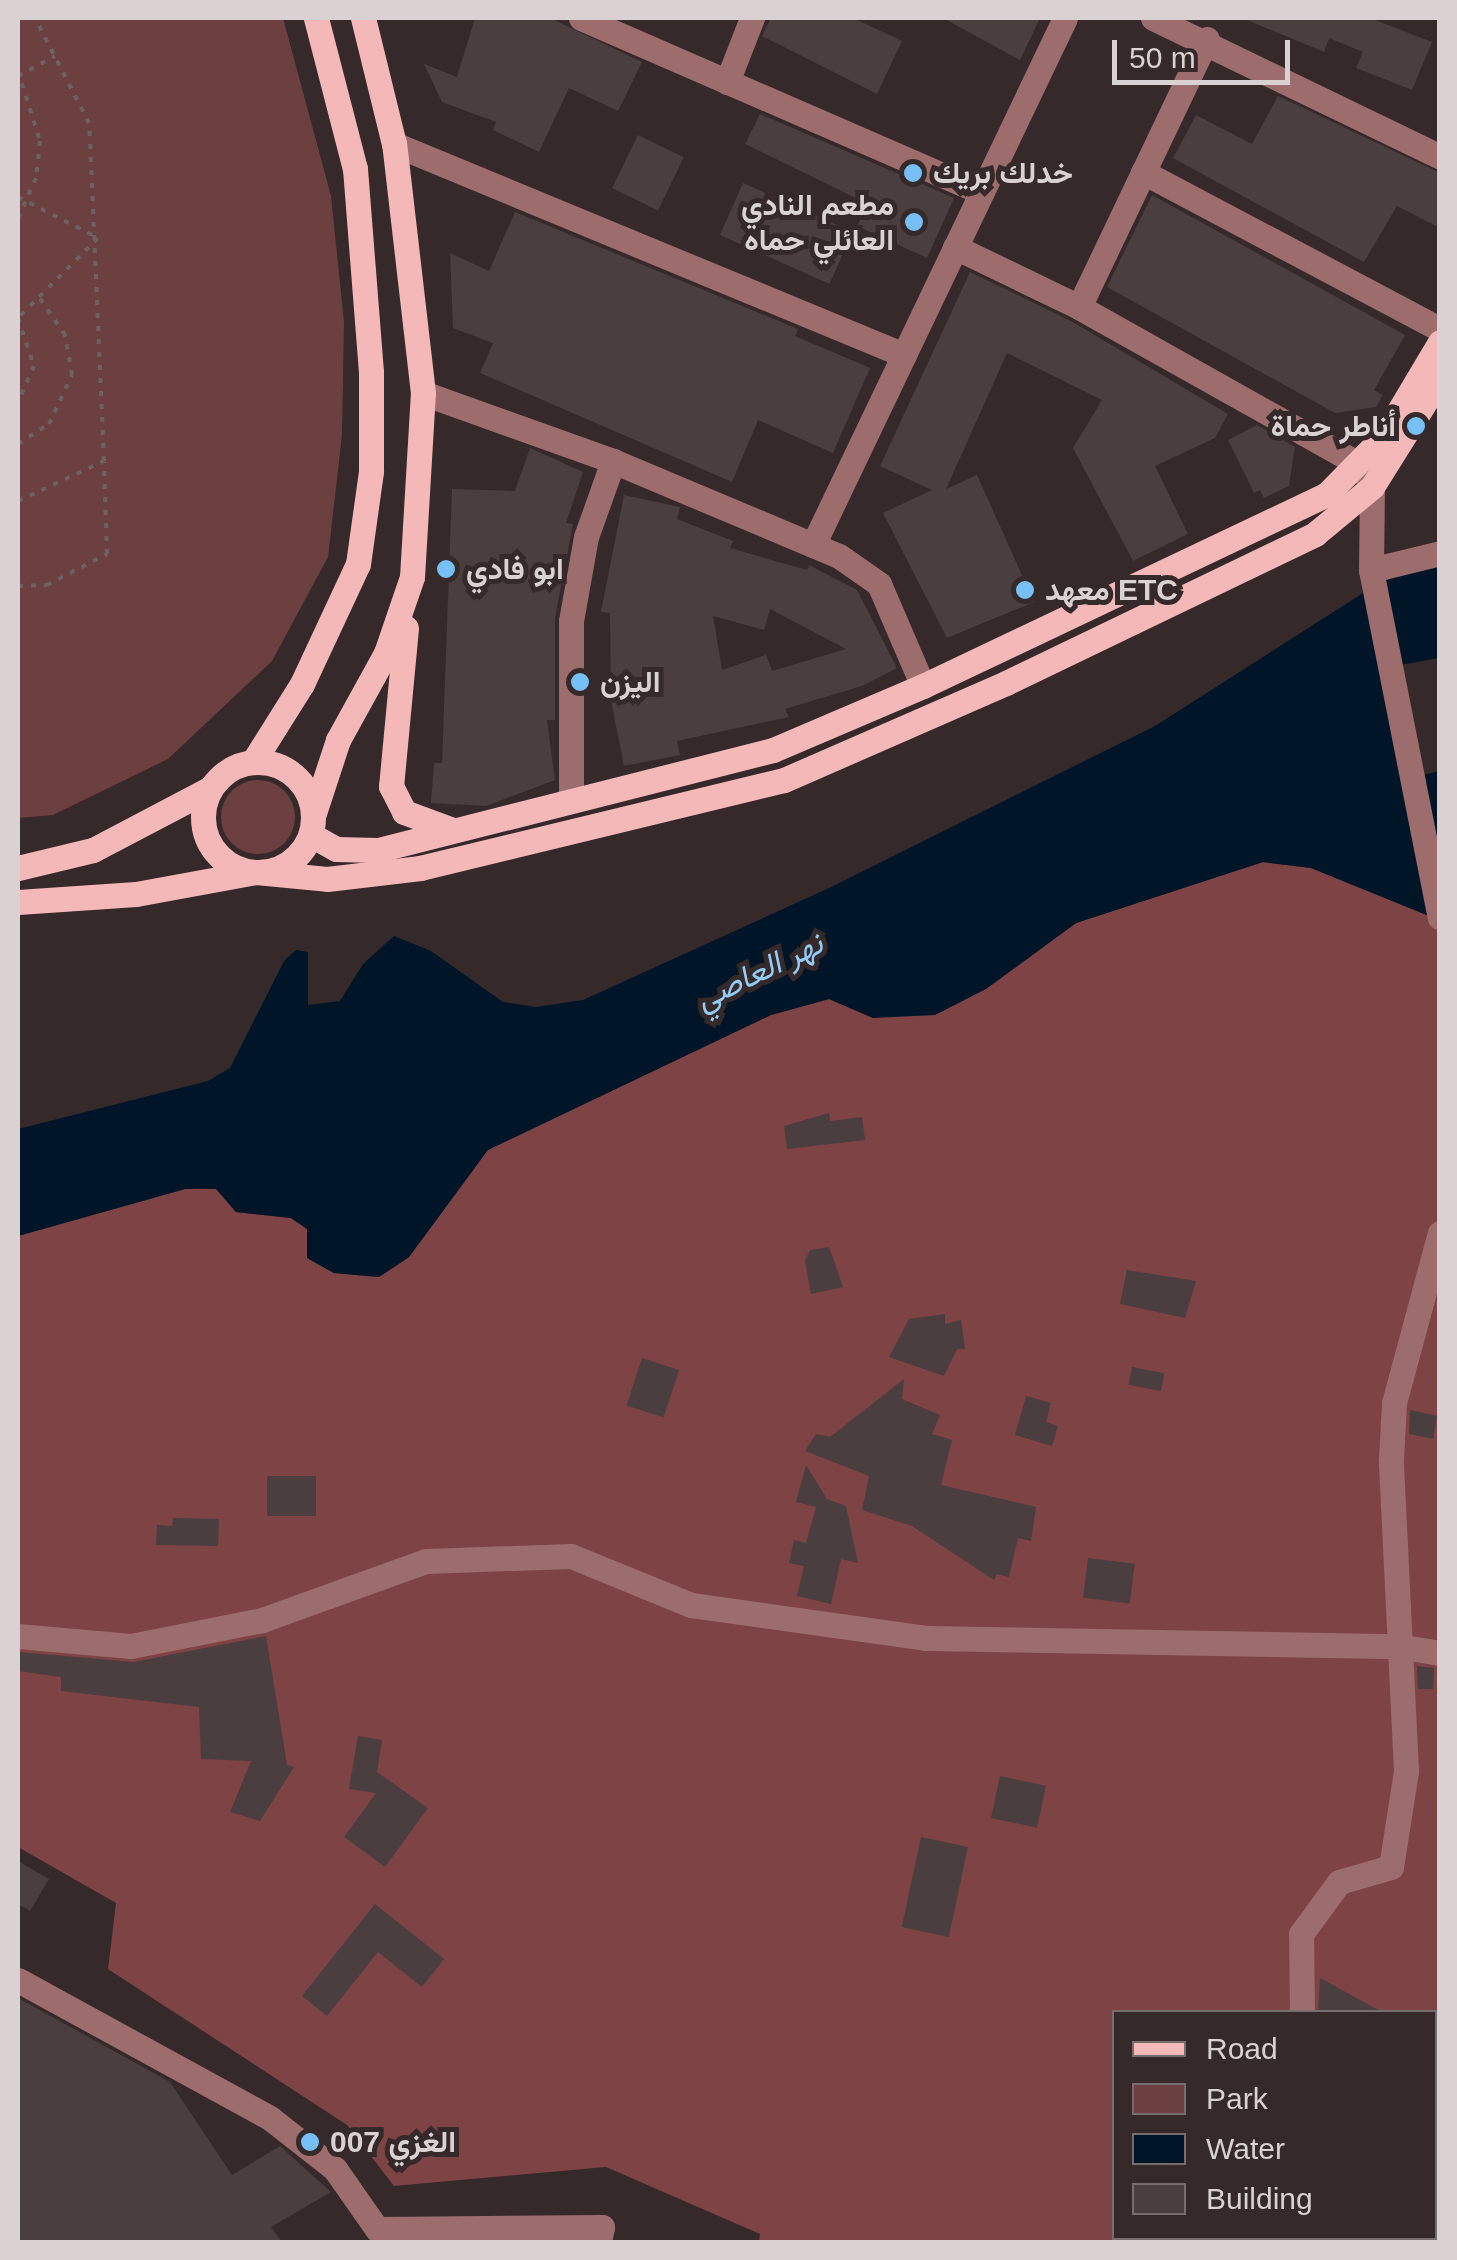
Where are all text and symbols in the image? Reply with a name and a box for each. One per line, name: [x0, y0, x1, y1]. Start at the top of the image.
scale bar: [1117, 20, 1294, 82]
text: 50 m: [1129, 41, 1196, 74]
place label: خدلك بريك: [933, 155, 1073, 191]
marker: خدلك بريك: [902, 162, 924, 184]
place label: مطعم النادي العائلي حماه: [741, 187, 894, 258]
marker: مطعم النادي العائلي حماه: [903, 211, 925, 233]
place label: أناطر حماة: [1271, 408, 1396, 444]
marker: أناطر حماة: [1405, 415, 1427, 437]
place label: ابو فادي: [466, 551, 564, 587]
marker: ابو فادي: [435, 558, 457, 580]
place label: معهد ETC: [1045, 572, 1178, 608]
marker: معهد ETC: [1014, 579, 1036, 601]
place label: اليزن: [600, 664, 661, 700]
marker: اليزن: [569, 671, 591, 693]
water label: نهر العاصي: [689, 924, 829, 1018]
legend: [1112, 2010, 1437, 2240]
text: Road: [1206, 2032, 1278, 2065]
text: Park: [1206, 2082, 1268, 2115]
place label: الغزي 007: [330, 2124, 456, 2160]
marker: الغزي 007: [299, 2131, 321, 2153]
text: Water: [1206, 2132, 1285, 2165]
text: Building: [1206, 2182, 1313, 2215]

